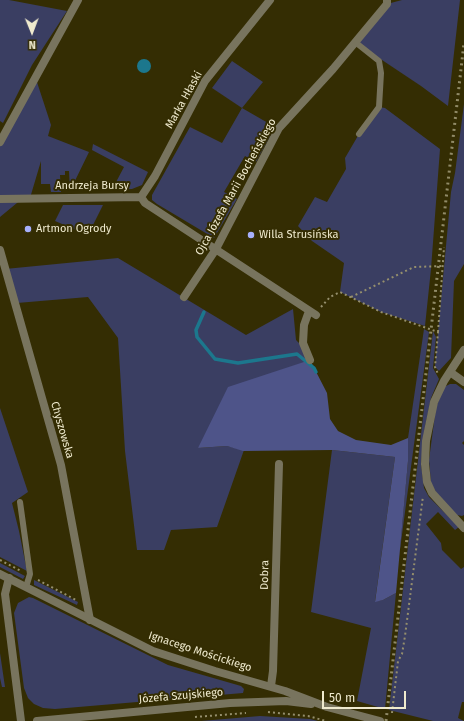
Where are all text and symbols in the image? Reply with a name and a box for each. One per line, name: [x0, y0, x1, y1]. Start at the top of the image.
north arrow: [12, 12, 52, 52]
text: N: [28, 38, 36, 51]
street label: Marka Hłaski: [163, 69, 205, 131]
street label: Ojca Józefa Marii Bocheńskiego: [193, 116, 279, 258]
street label: Andrzeja Bursy: [55, 179, 129, 193]
place label: Artmon Ogrody: [36, 222, 111, 236]
marker: Artmon Ogrody: [23, 224, 33, 234]
place label: Willa Strusińska: [259, 228, 338, 242]
marker: Willa Strusińska: [246, 230, 256, 240]
street label: Chyszowska: [48, 400, 76, 460]
street label: Dobra: [258, 560, 272, 590]
street label: Ignacego Mościckiego: [147, 629, 253, 675]
scale bar: [324, 683, 408, 709]
street label: Józefa Szujskiego: [138, 686, 224, 706]
text: 50 m: [329, 691, 355, 705]

